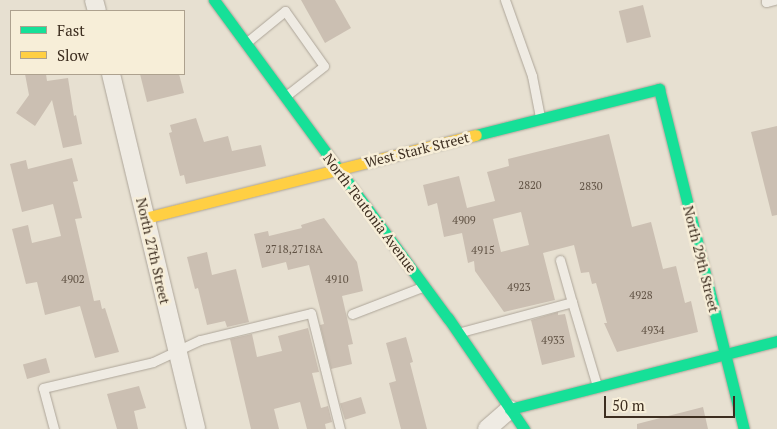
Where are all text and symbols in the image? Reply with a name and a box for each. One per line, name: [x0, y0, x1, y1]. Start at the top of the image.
legend: [10, 10, 185, 75]
text: Fast: [57, 20, 85, 40]
text: Slow: [57, 45, 89, 65]
street label: West Stark Street: [363, 129, 471, 171]
street label: North Teutonia Avenue: [320, 150, 420, 276]
house number: 2820: [518, 178, 542, 192]
house number: 2830: [579, 179, 603, 193]
street label: North 27th Street: [133, 196, 173, 306]
street label: North 29th Street: [680, 204, 722, 314]
house number: 4909: [452, 213, 476, 227]
house number: 2718,2718A: [265, 242, 323, 256]
house number: 4915: [471, 243, 495, 257]
house number: 4902: [61, 272, 85, 286]
house number: 4910: [325, 272, 349, 286]
house number: 4923: [507, 280, 531, 294]
house number: 4928: [629, 288, 653, 302]
house number: 4934: [641, 323, 665, 337]
house number: 4933: [541, 333, 565, 347]
scale bar: [607, 386, 738, 418]
text: 50 m: [612, 395, 645, 415]

